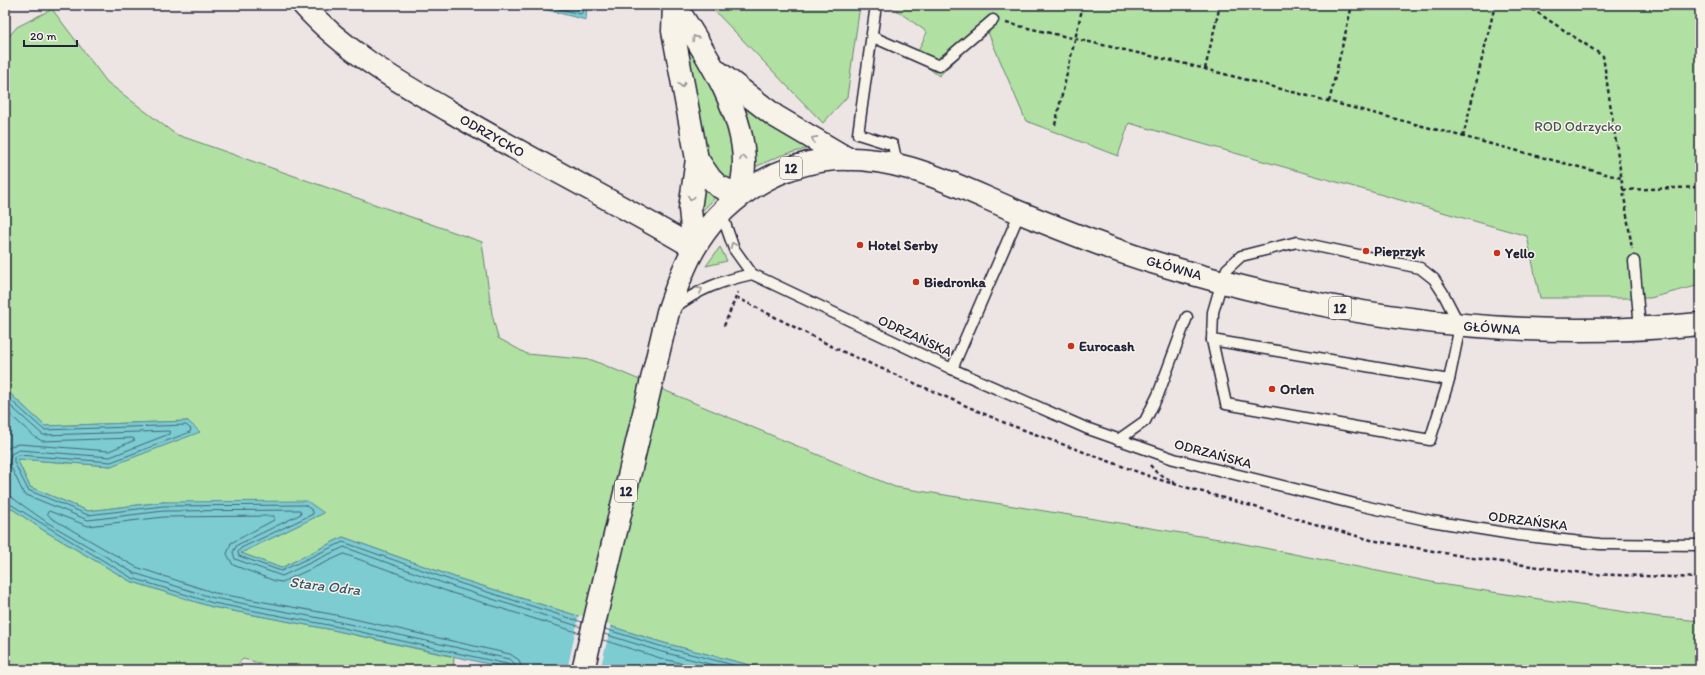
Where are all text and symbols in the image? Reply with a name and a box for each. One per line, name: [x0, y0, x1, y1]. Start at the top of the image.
scale bar: [24, 22, 77, 48]
text: 20 m: [30, 29, 57, 43]
one-way arrow: [693, 35, 700, 42]
one-way arrow: [678, 82, 686, 88]
street label: ODRZYCKO: [457, 111, 527, 161]
park label: ROD Odrzycko: [1534, 118, 1622, 135]
one-way arrow: [811, 137, 818, 144]
one-way arrow: [739, 155, 748, 161]
road number: 12: [780, 157, 802, 179]
one-way arrow: [687, 195, 696, 201]
place label: Hotel Serby: [868, 237, 938, 254]
marker: Hotel Serby: [855, 240, 865, 250]
one-way arrow: [730, 242, 738, 250]
place label: Pieprzyk: [1374, 243, 1426, 260]
place label: Yello: [1504, 245, 1535, 262]
marker: Pieprzyk: [1361, 246, 1371, 256]
marker: Yello: [1492, 248, 1502, 258]
street label: GŁÓWNA: [1144, 252, 1204, 284]
place label: Biedronka: [924, 274, 987, 291]
marker: Biedronka: [911, 277, 921, 287]
one-way arrow: [696, 287, 703, 295]
road number: 12: [1329, 297, 1351, 319]
street label: ODRZAŃSKA: [875, 311, 955, 361]
street label: GŁÓWNA: [1463, 318, 1521, 338]
place label: Eurocash: [1079, 338, 1135, 355]
marker: Eurocash: [1066, 341, 1076, 351]
place label: Orlen: [1280, 381, 1314, 398]
marker: Orlen: [1267, 384, 1277, 394]
street label: ODRZAŃSKA: [1172, 435, 1254, 473]
road number: 12: [615, 480, 637, 502]
street label: ODRZAŃSKA: [1487, 508, 1569, 534]
water label: Stara Odra: [289, 573, 362, 599]

